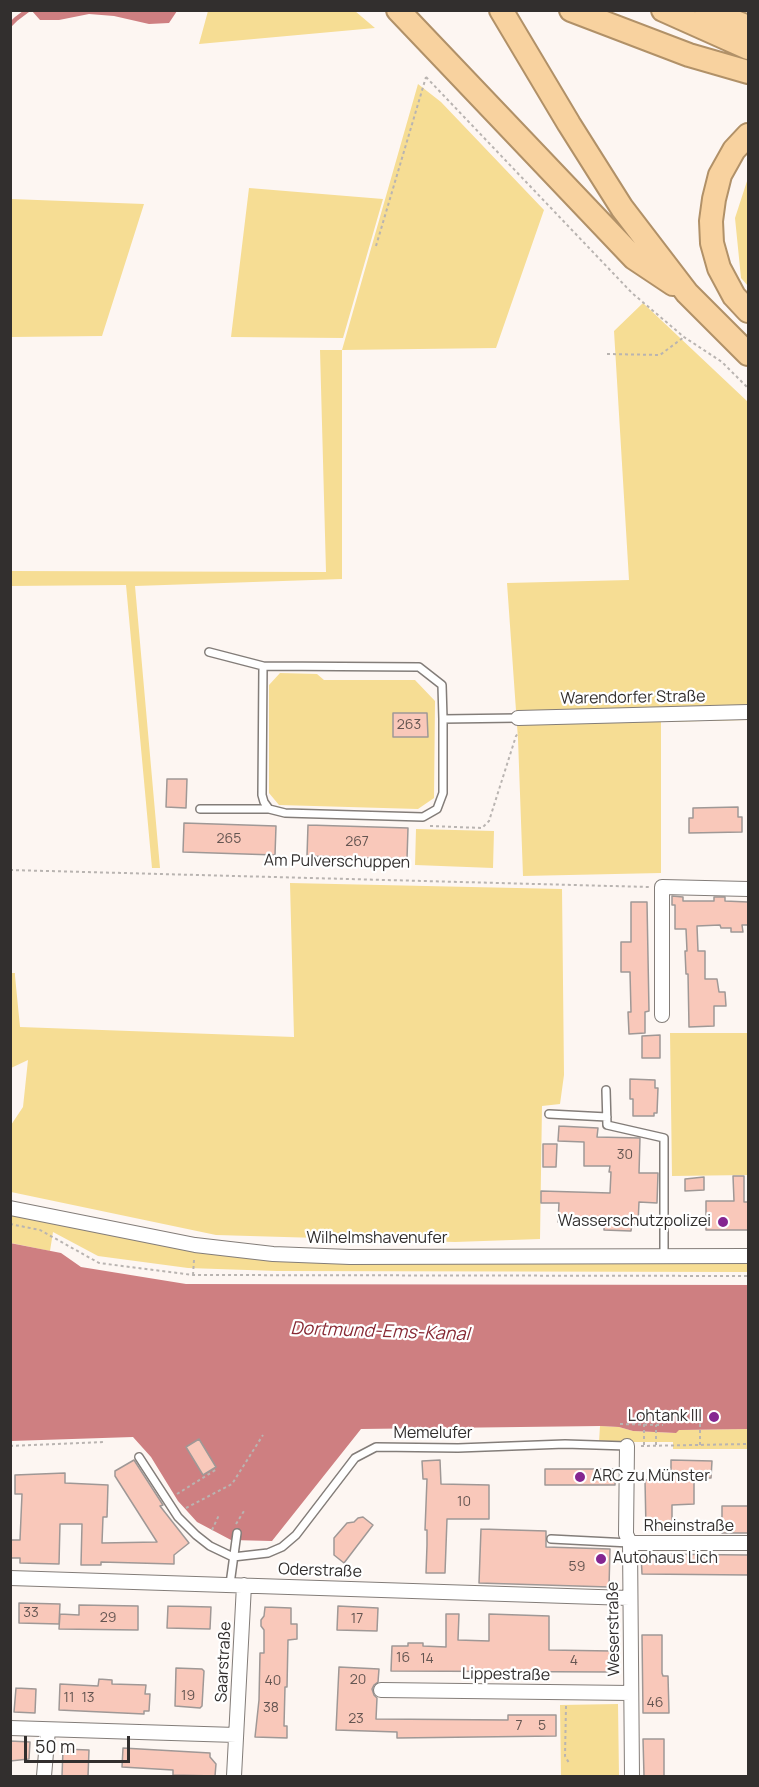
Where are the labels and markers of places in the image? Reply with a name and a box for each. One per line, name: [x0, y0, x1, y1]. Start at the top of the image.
place label: Wasserschutzpolizei: [558, 1212, 711, 1232]
marker: Wasserschutzpolizei: [716, 1215, 730, 1229]
place label: Lohtank III: [628, 1407, 702, 1427]
marker: Lohtank III: [707, 1410, 721, 1424]
place label: ARC zu Münster: [592, 1467, 710, 1487]
marker: ARC zu Münster: [573, 1470, 587, 1484]
place label: Autohaus Lich: [613, 1549, 718, 1569]
marker: Autohaus Lich: [594, 1552, 608, 1566]

